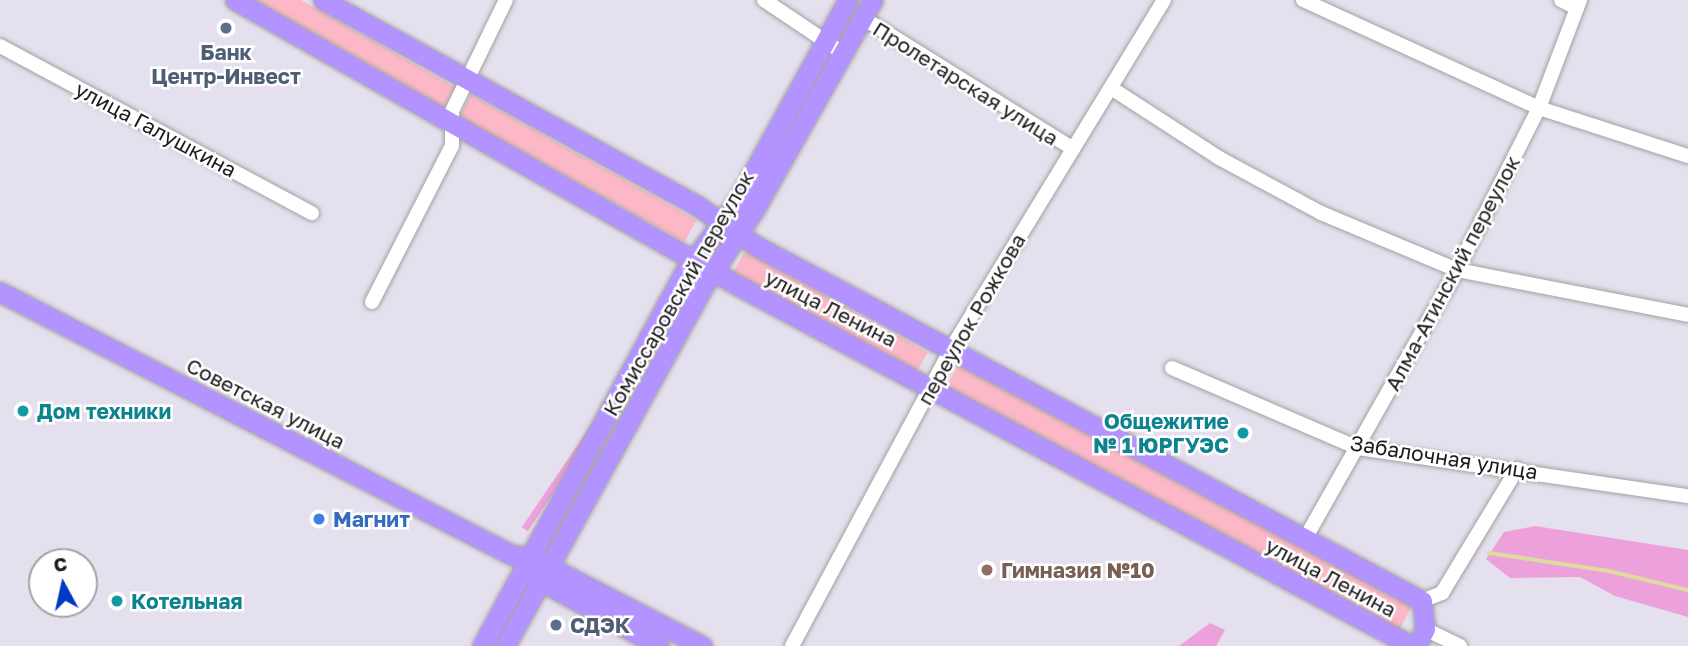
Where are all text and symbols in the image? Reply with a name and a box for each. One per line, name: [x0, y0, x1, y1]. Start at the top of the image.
street label: Пролетарская улица: [869, 16, 1063, 150]
marker: Банк Центр-Инвест: [218, 20, 234, 36]
place label: Банк Центр-Инвест: [151, 39, 301, 89]
street label: улица Галушкина: [71, 76, 241, 182]
street label: Алма-Атинский переулок: [1379, 151, 1525, 395]
street label: Комиссаровский переулок: [597, 166, 759, 420]
street label: переулок Рожкова: [912, 229, 1030, 409]
street label: улица Ленина: [761, 264, 901, 352]
street label: Советская улица: [182, 352, 350, 454]
place label: Дом техники: [37, 398, 171, 424]
marker: Дом техники: [15, 403, 31, 419]
place label: Общежитие № 1 ЮРГУЭС: [1093, 408, 1229, 458]
marker: Общежитие № 1 ЮРГУЭС: [1235, 425, 1251, 441]
street label: Забалочная улица: [1348, 430, 1540, 484]
place label: Магнит: [333, 506, 410, 532]
marker: Магнит: [311, 511, 327, 527]
street label: улица Ленина: [1261, 532, 1401, 622]
north arrow: [28, 548, 98, 618]
text: С: [52, 551, 69, 576]
place label: Гимназия №10: [1001, 557, 1155, 583]
marker: Гимназия №10: [979, 562, 995, 578]
place label: Котельная: [131, 588, 243, 614]
marker: Котельная: [109, 593, 125, 609]
place label: СДЭК: [570, 612, 630, 638]
marker: СДЭК: [548, 617, 564, 633]

